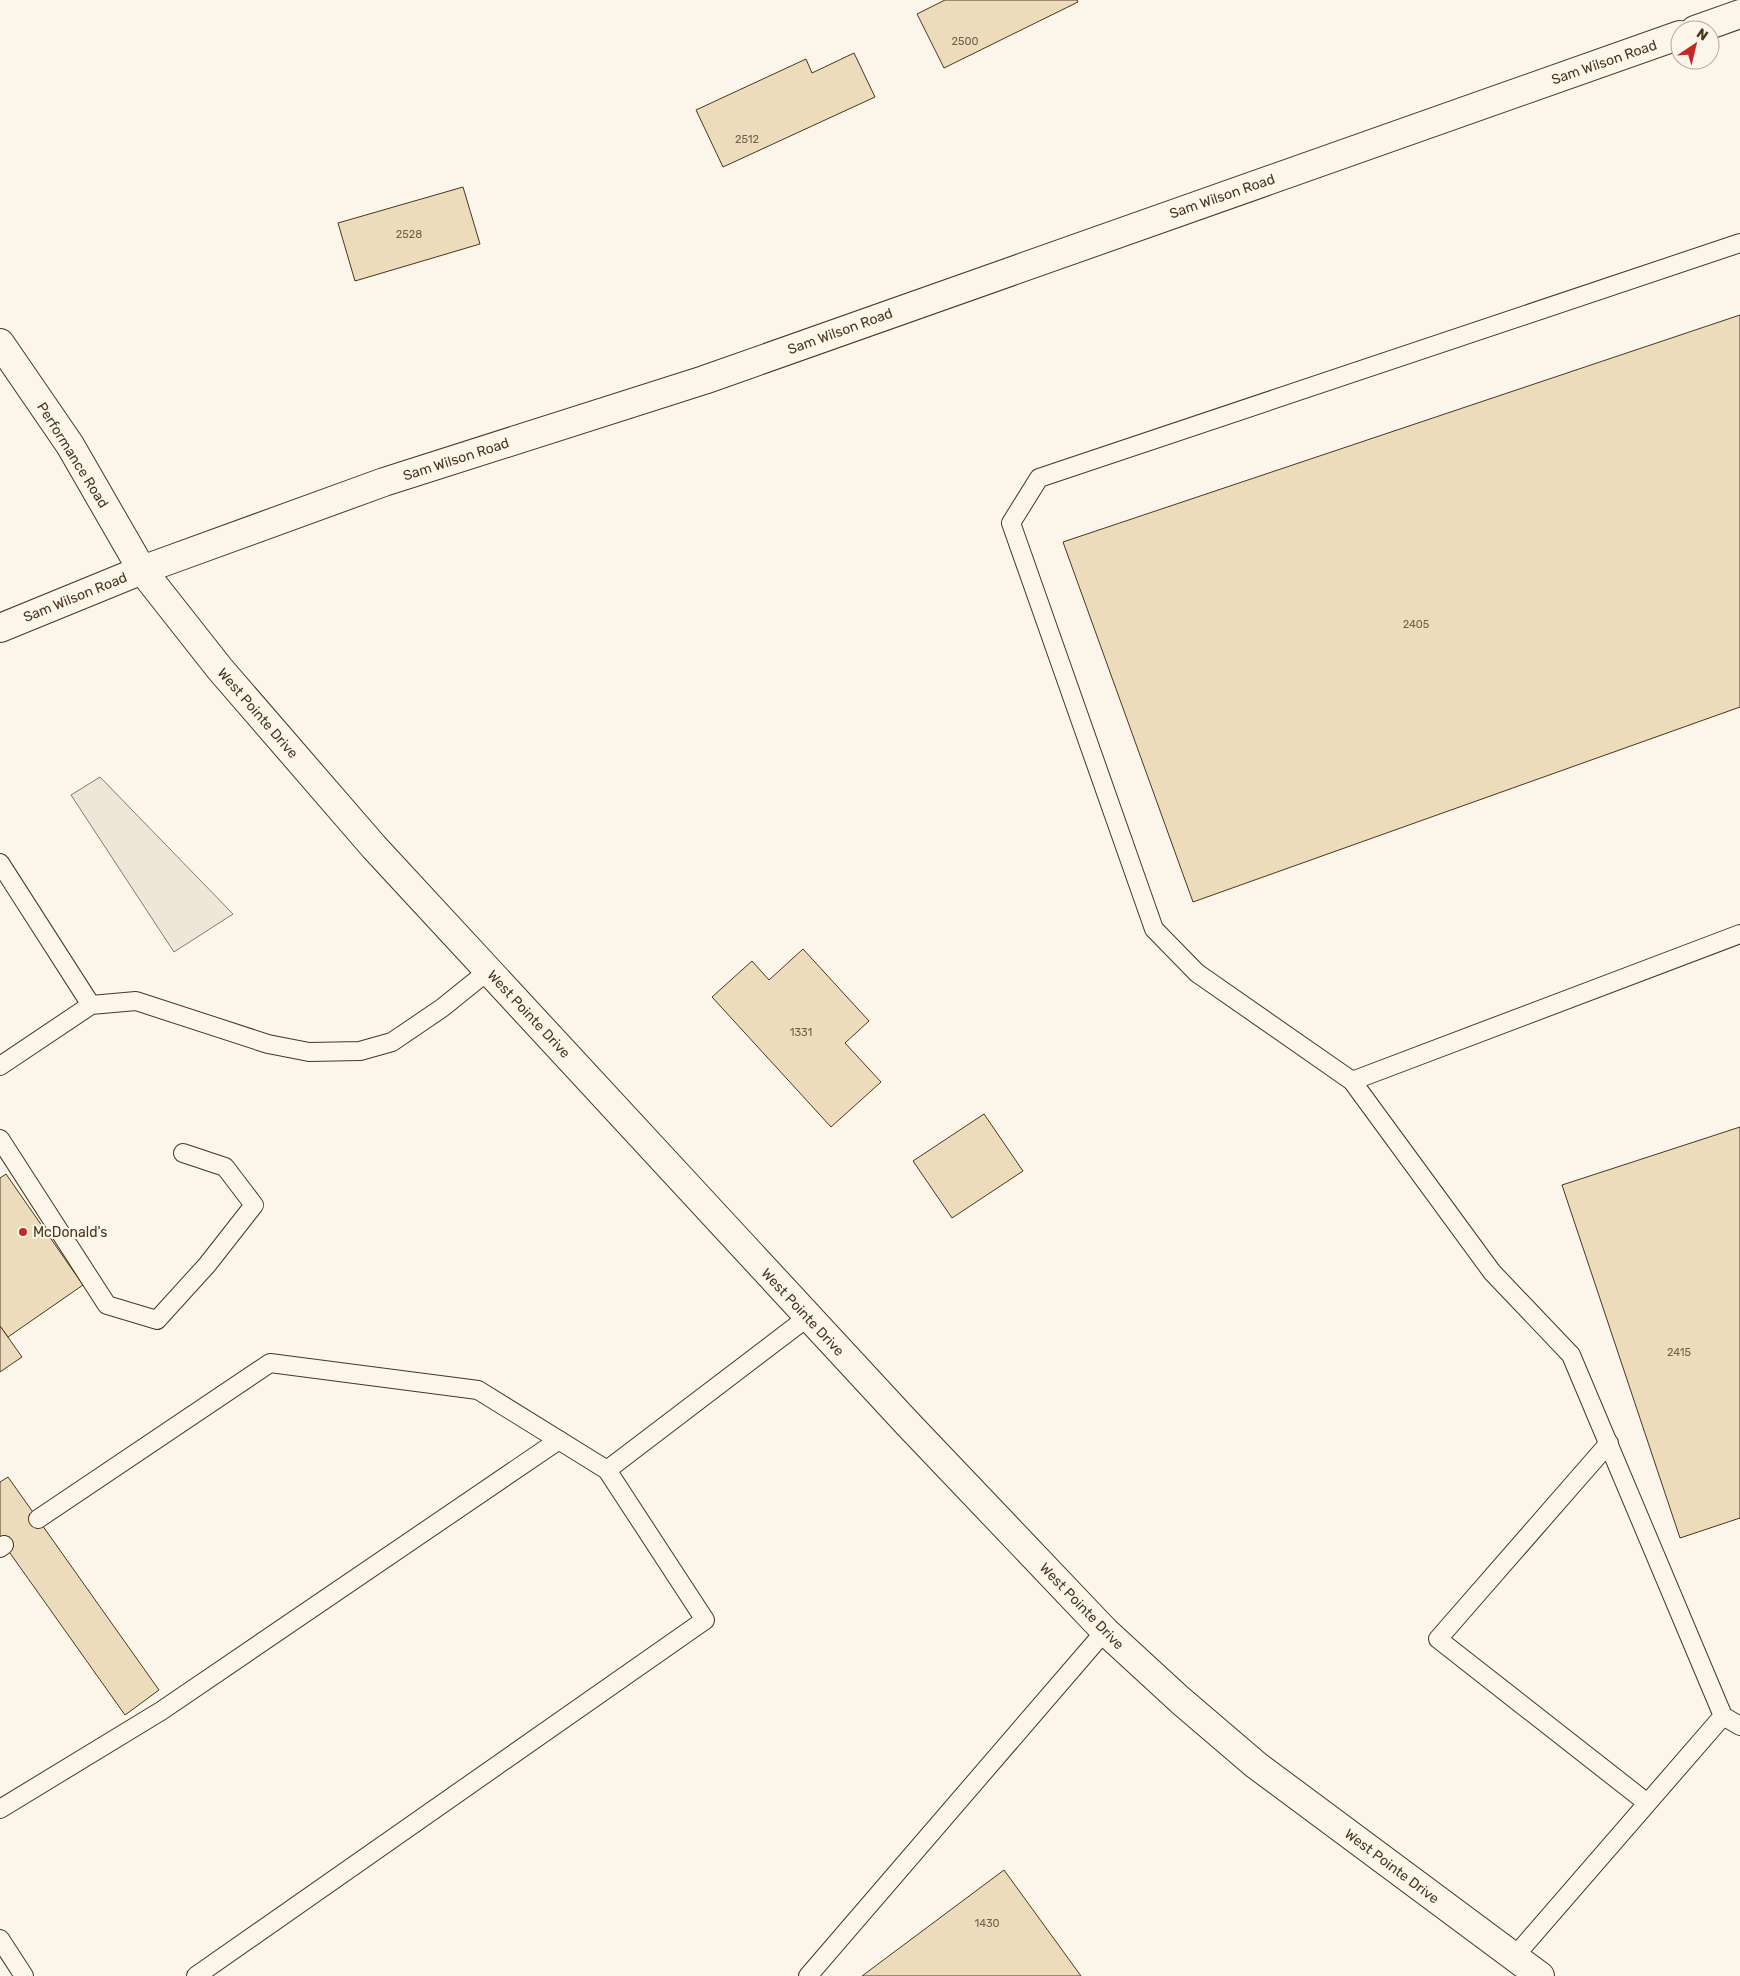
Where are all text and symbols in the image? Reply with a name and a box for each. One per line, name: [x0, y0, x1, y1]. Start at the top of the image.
north arrow: [1670, 20, 1720, 70]
text: N: [1693, 25, 1711, 45]
house number: 2500: [952, 35, 978, 48]
street label: Sam Wilson Road: [1549, 36, 1659, 88]
house number: 2512: [735, 133, 759, 146]
street label: Sam Wilson Road: [1167, 170, 1277, 222]
house number: 2528: [396, 228, 422, 241]
street label: Sam Wilson Road: [785, 305, 895, 358]
street label: Performance Road: [33, 399, 112, 511]
street label: Sam Wilson Road: [401, 434, 511, 485]
street label: Sam Wilson Road: [21, 569, 130, 626]
house number: 2405: [1403, 618, 1430, 631]
street label: West Pointe Drive: [214, 665, 302, 762]
street label: West Pointe Drive: [484, 967, 574, 1062]
house number: 1331: [790, 1026, 812, 1039]
place label: McDonald's: [33, 1224, 107, 1241]
marker: McDonald's: [17, 1226, 29, 1238]
street label: West Pointe Drive: [758, 1265, 848, 1360]
house number: 2415: [1667, 1346, 1692, 1359]
street label: West Pointe Drive: [1036, 1559, 1127, 1653]
street label: West Pointe Drive: [1341, 1825, 1442, 1908]
house number: 1430: [974, 1917, 1000, 1930]

